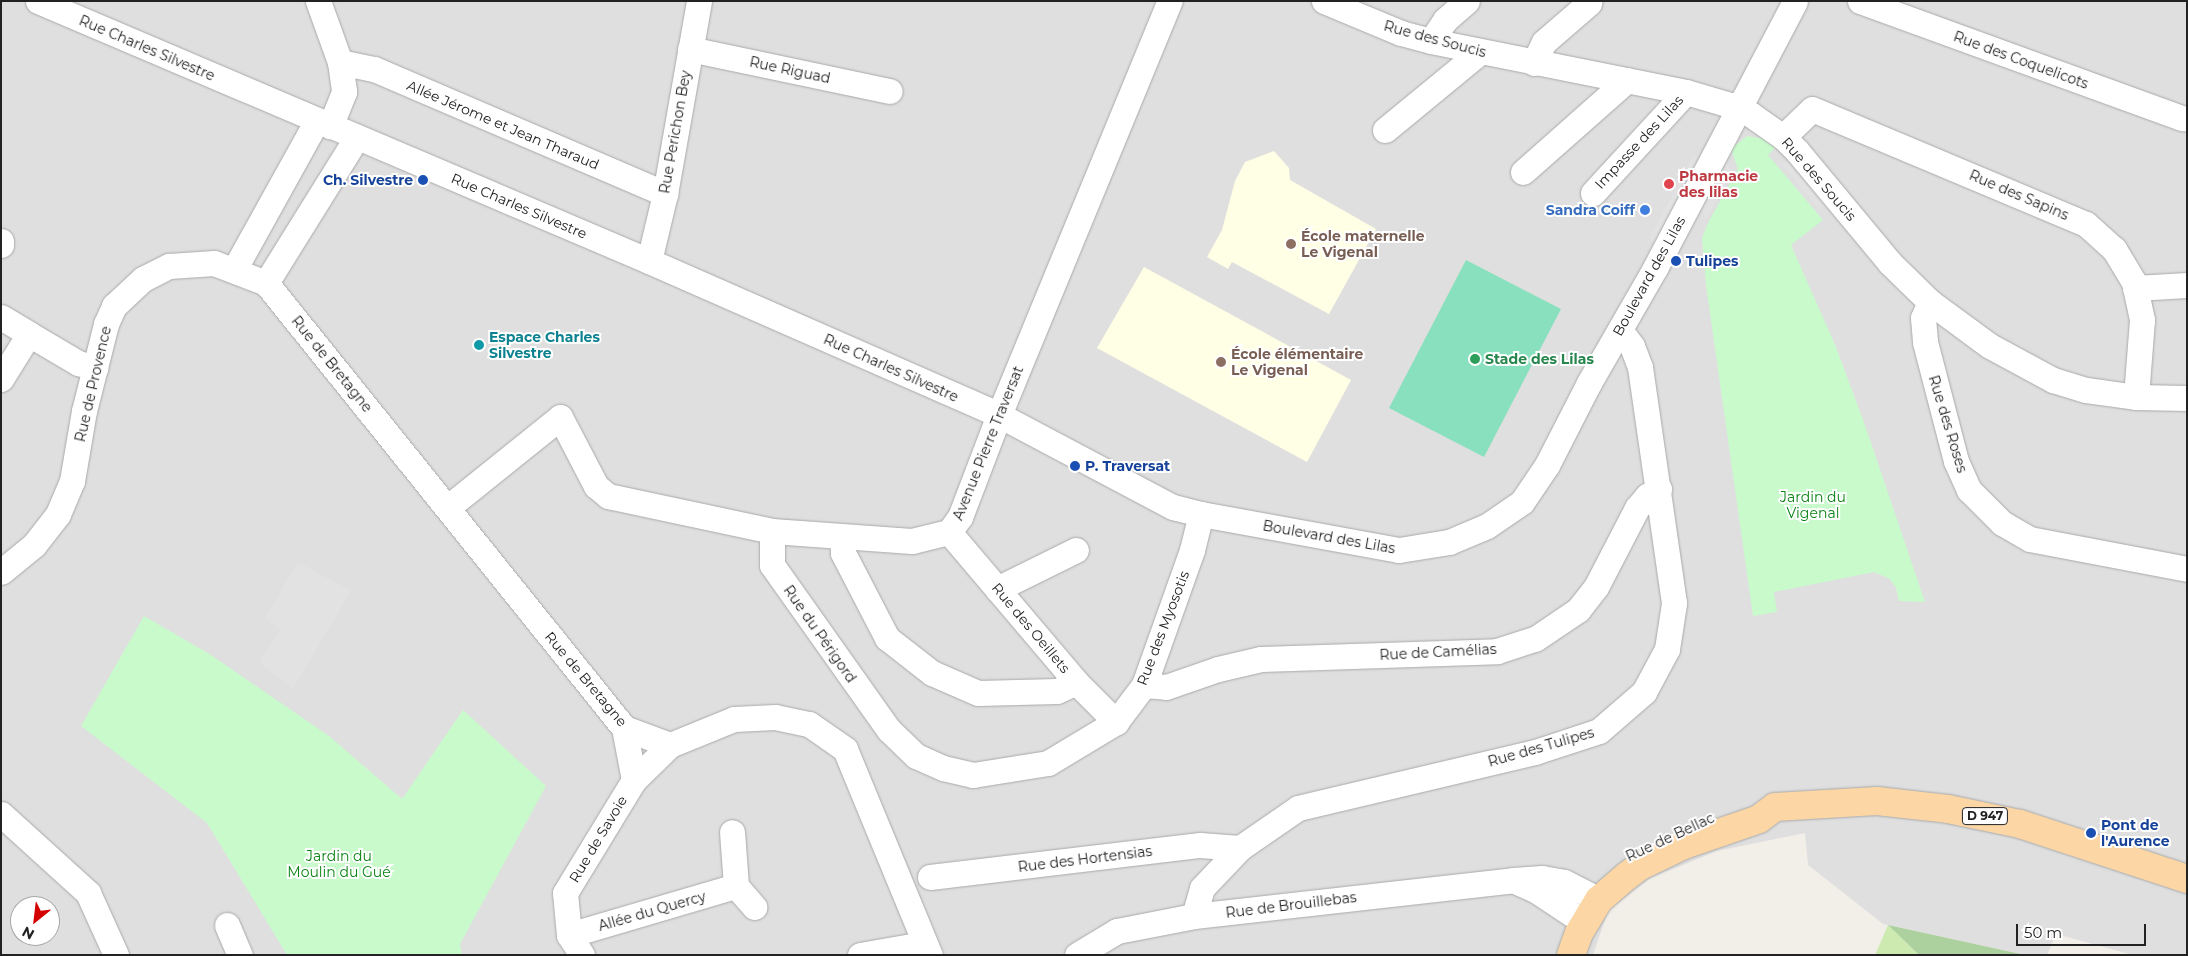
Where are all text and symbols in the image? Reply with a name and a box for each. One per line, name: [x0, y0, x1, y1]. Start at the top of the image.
street label: Rue Charles Silvestre: [77, 12, 217, 84]
street label: Rue des Soucis: [1382, 17, 1488, 61]
street label: Rue des Coquelicots: [1951, 28, 2091, 92]
street label: Rue Riguad: [748, 53, 832, 87]
street label: Rue Perichon Bey: [656, 69, 694, 195]
street label: Allée Jérome et Jean Tharaud: [404, 77, 602, 173]
street label: Impasse des Lilas: [1591, 92, 1687, 192]
street label: Rue des Soucis: [1778, 134, 1860, 224]
street label: Rue des Sapins: [1967, 166, 2071, 224]
place label: Pharmacie des lilas: [1679, 168, 1758, 200]
street label: Rue Charles Silvestre: [449, 170, 589, 242]
place label: Ch. Silvestre: [323, 172, 413, 188]
marker: Ch. Silvestre: [417, 174, 429, 186]
marker: Pharmacie des lilas: [1663, 178, 1675, 190]
place label: Sandra Coiff: [1546, 202, 1635, 218]
marker: Sandra Coiff: [1639, 204, 1651, 216]
street label: Boulevard des Lilas: [1609, 213, 1689, 339]
place label: École maternelle Le Vigenal: [1301, 228, 1425, 260]
marker: École maternelle Le Vigenal: [1285, 238, 1297, 250]
place label: Tulipes: [1686, 253, 1738, 269]
marker: Tulipes: [1670, 255, 1682, 267]
street label: Rue de Bretagne: [288, 313, 376, 415]
street label: Rue de Provence: [71, 324, 115, 444]
place label: Espace Charles Silvestre: [489, 329, 600, 362]
street label: Rue Charles Silvestre: [821, 331, 961, 405]
marker: Espace Charles Silvestre: [473, 339, 485, 351]
place label: École élémentaire Le Vigenal: [1231, 346, 1363, 378]
place label: Stade des Lilas: [1485, 351, 1594, 367]
marker: Stade des Lilas: [1469, 353, 1481, 365]
marker: École élémentaire Le Vigenal: [1215, 356, 1227, 368]
street label: Avenue Pierre Traversat: [949, 363, 1027, 523]
street label: Rue des Roses: [1925, 373, 1971, 475]
place label: P. Traversat: [1085, 458, 1170, 474]
marker: P. Traversat: [1069, 460, 1081, 472]
park label: Jardin du Vigenal: [1780, 489, 1846, 522]
street label: Boulevard des Lilas: [1261, 517, 1397, 557]
street label: Rue des Myosotis: [1133, 568, 1193, 688]
street label: Rue des Oeillets: [988, 579, 1074, 677]
street label: Rue du Périgord: [780, 582, 860, 686]
street label: Rue de Bretagne: [541, 628, 631, 730]
street label: Rue de Camélias: [1379, 641, 1497, 663]
street label: Rue des Tulipes: [1486, 724, 1596, 770]
street label: Rue de Savoie: [565, 793, 631, 885]
road number: D 947: [1961, 806, 2009, 826]
street label: Rue de Bellac: [1623, 809, 1717, 865]
place label: Pont de l'Aurence: [2101, 817, 2170, 850]
marker: Pont de l'Aurence: [2085, 827, 2097, 839]
street label: Rue des Hortensias: [1017, 842, 1153, 876]
park label: Jardin du Moulin du Gué: [287, 848, 391, 880]
street label: Allée du Quercy: [596, 888, 708, 934]
street label: Rue de Brouillebas: [1225, 889, 1357, 921]
north arrow: [10, 896, 60, 946]
scale bar: [2018, 914, 2148, 946]
text: N: [19, 923, 38, 944]
text: 50 m: [2024, 923, 2062, 942]

